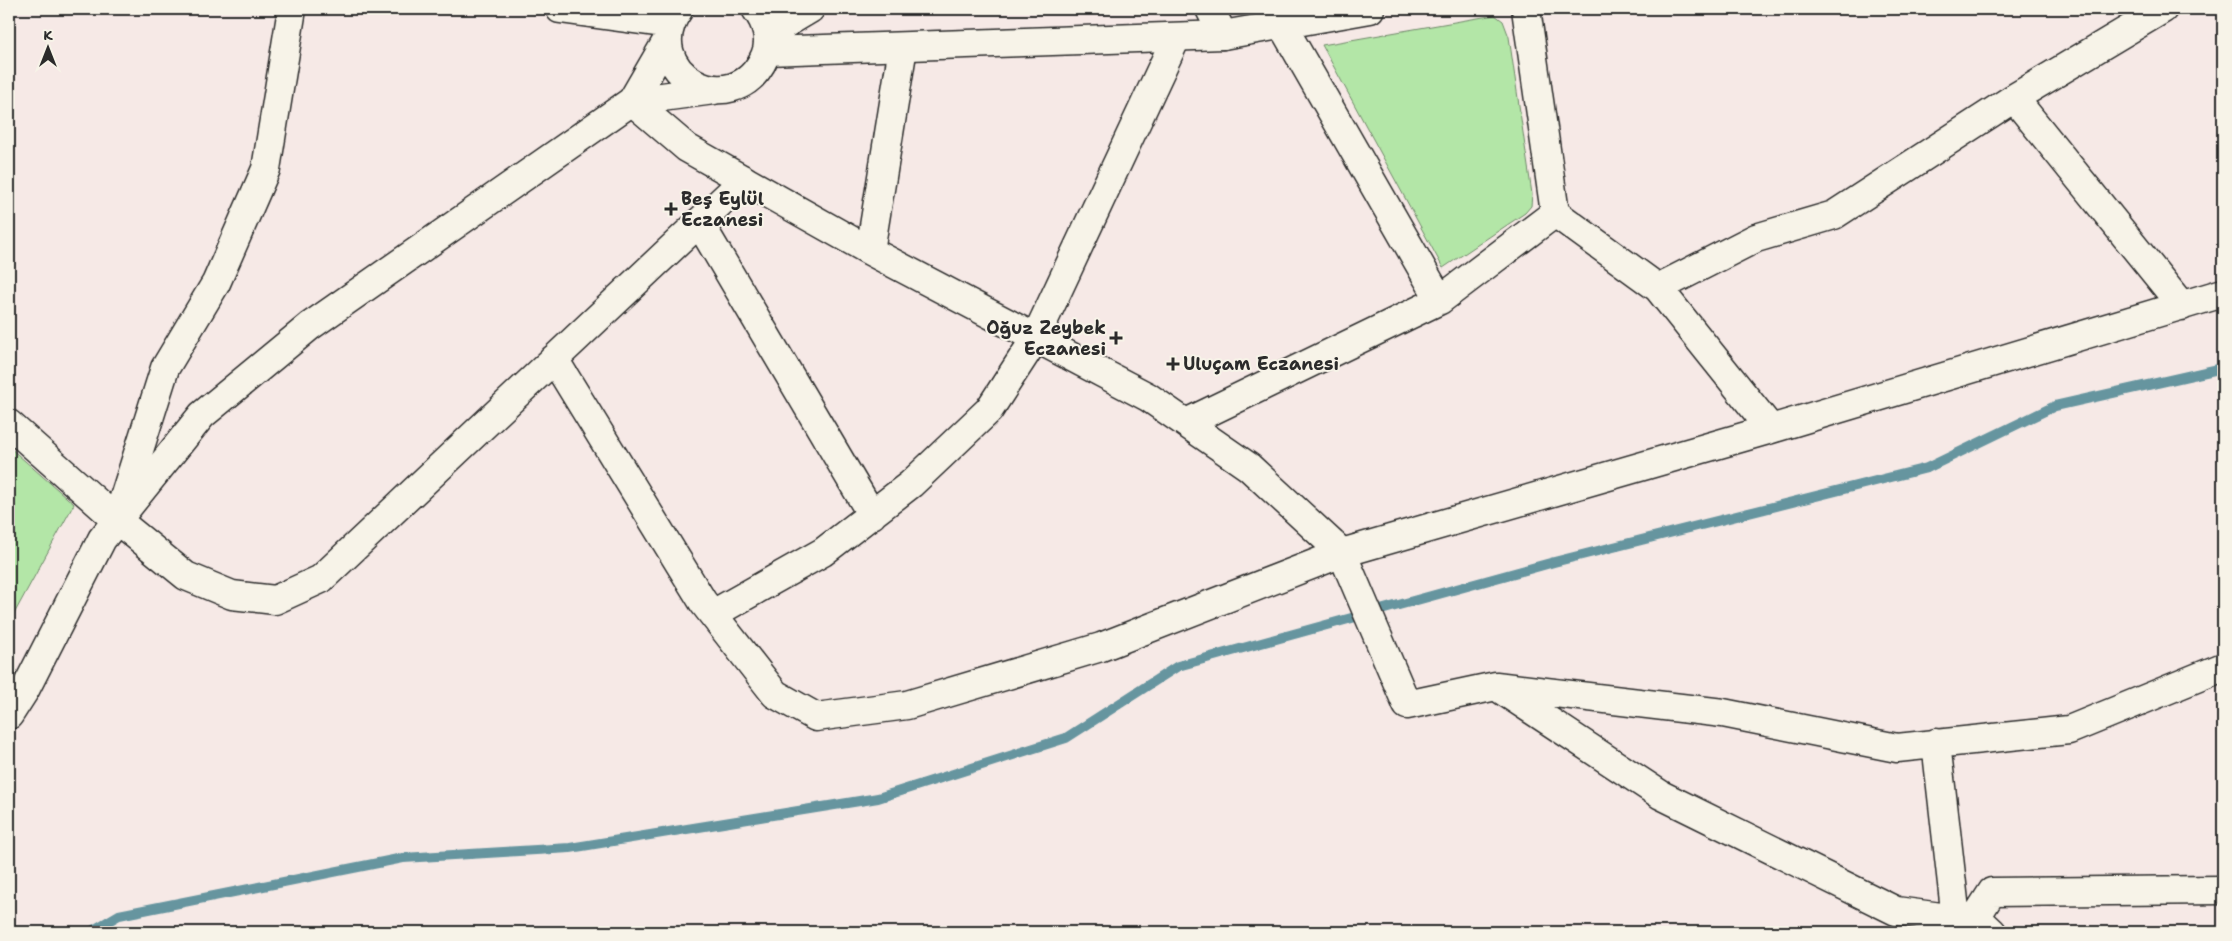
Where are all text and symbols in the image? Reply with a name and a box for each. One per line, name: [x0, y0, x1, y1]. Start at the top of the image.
north arrow: [22, 22, 72, 72]
text: K: [43, 26, 53, 44]
place label: Beş Eylül Eczanesi: [681, 187, 764, 232]
marker: Beş Eylül Eczanesi: [665, 203, 677, 215]
place label: Oğuz Zeybek Eczanesi: [986, 316, 1106, 361]
marker: Oğuz Zeybek Eczanesi: [1110, 332, 1122, 344]
place label: Uluçam Eczanesi: [1183, 352, 1339, 376]
marker: Uluçam Eczanesi: [1167, 358, 1179, 370]

